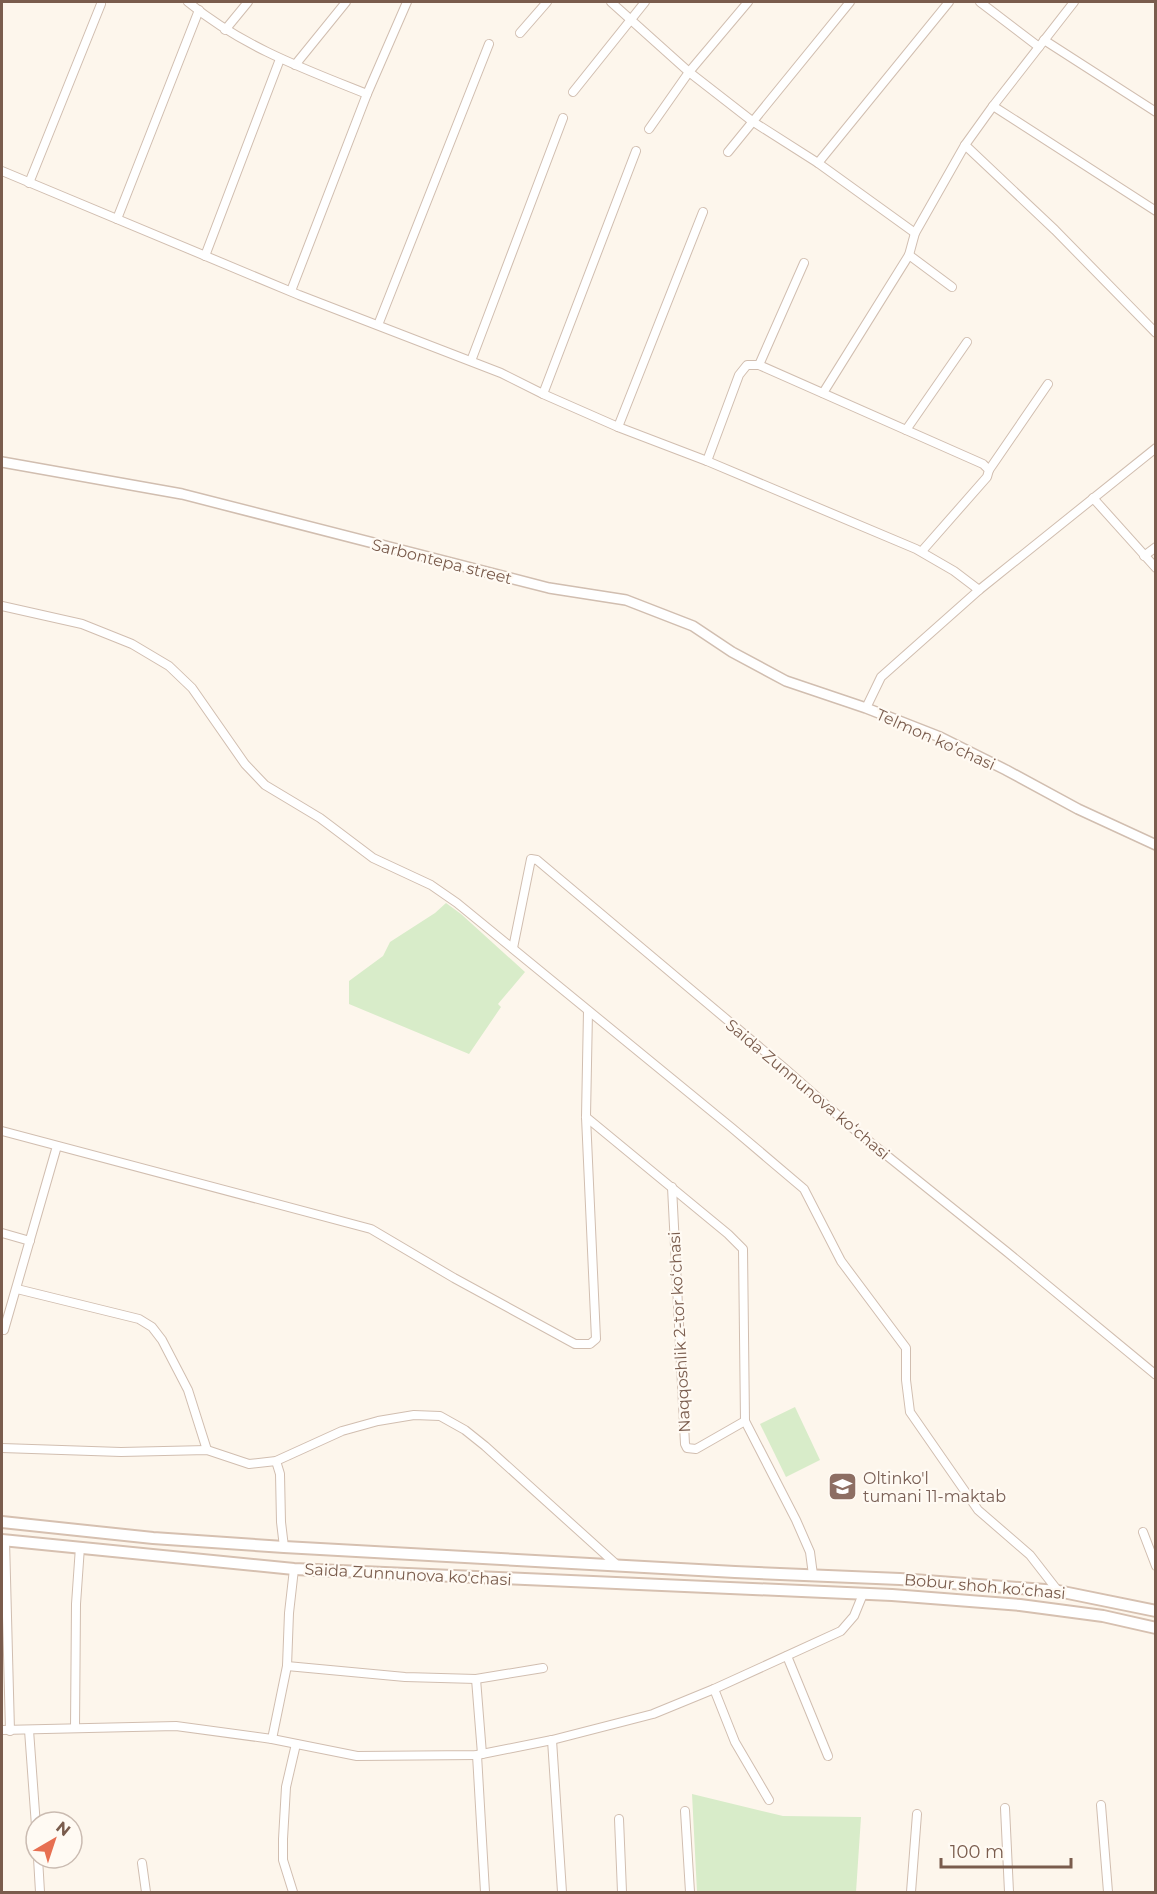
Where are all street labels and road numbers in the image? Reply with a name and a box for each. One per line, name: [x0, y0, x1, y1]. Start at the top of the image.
street label: Sarbontepa street: [370, 535, 514, 588]
street label: Telmon koʻchasi: [873, 705, 998, 774]
street label: Saida Zunnunova koʻchasi: [722, 1015, 893, 1164]
street label: Naqqoshlik 2-tor koʻchasi: [665, 1231, 694, 1433]
street label: Saida Zunnunova ko'chasi: [304, 1560, 512, 1589]
street label: Bobur shoh koʻchasi: [903, 1570, 1066, 1603]

